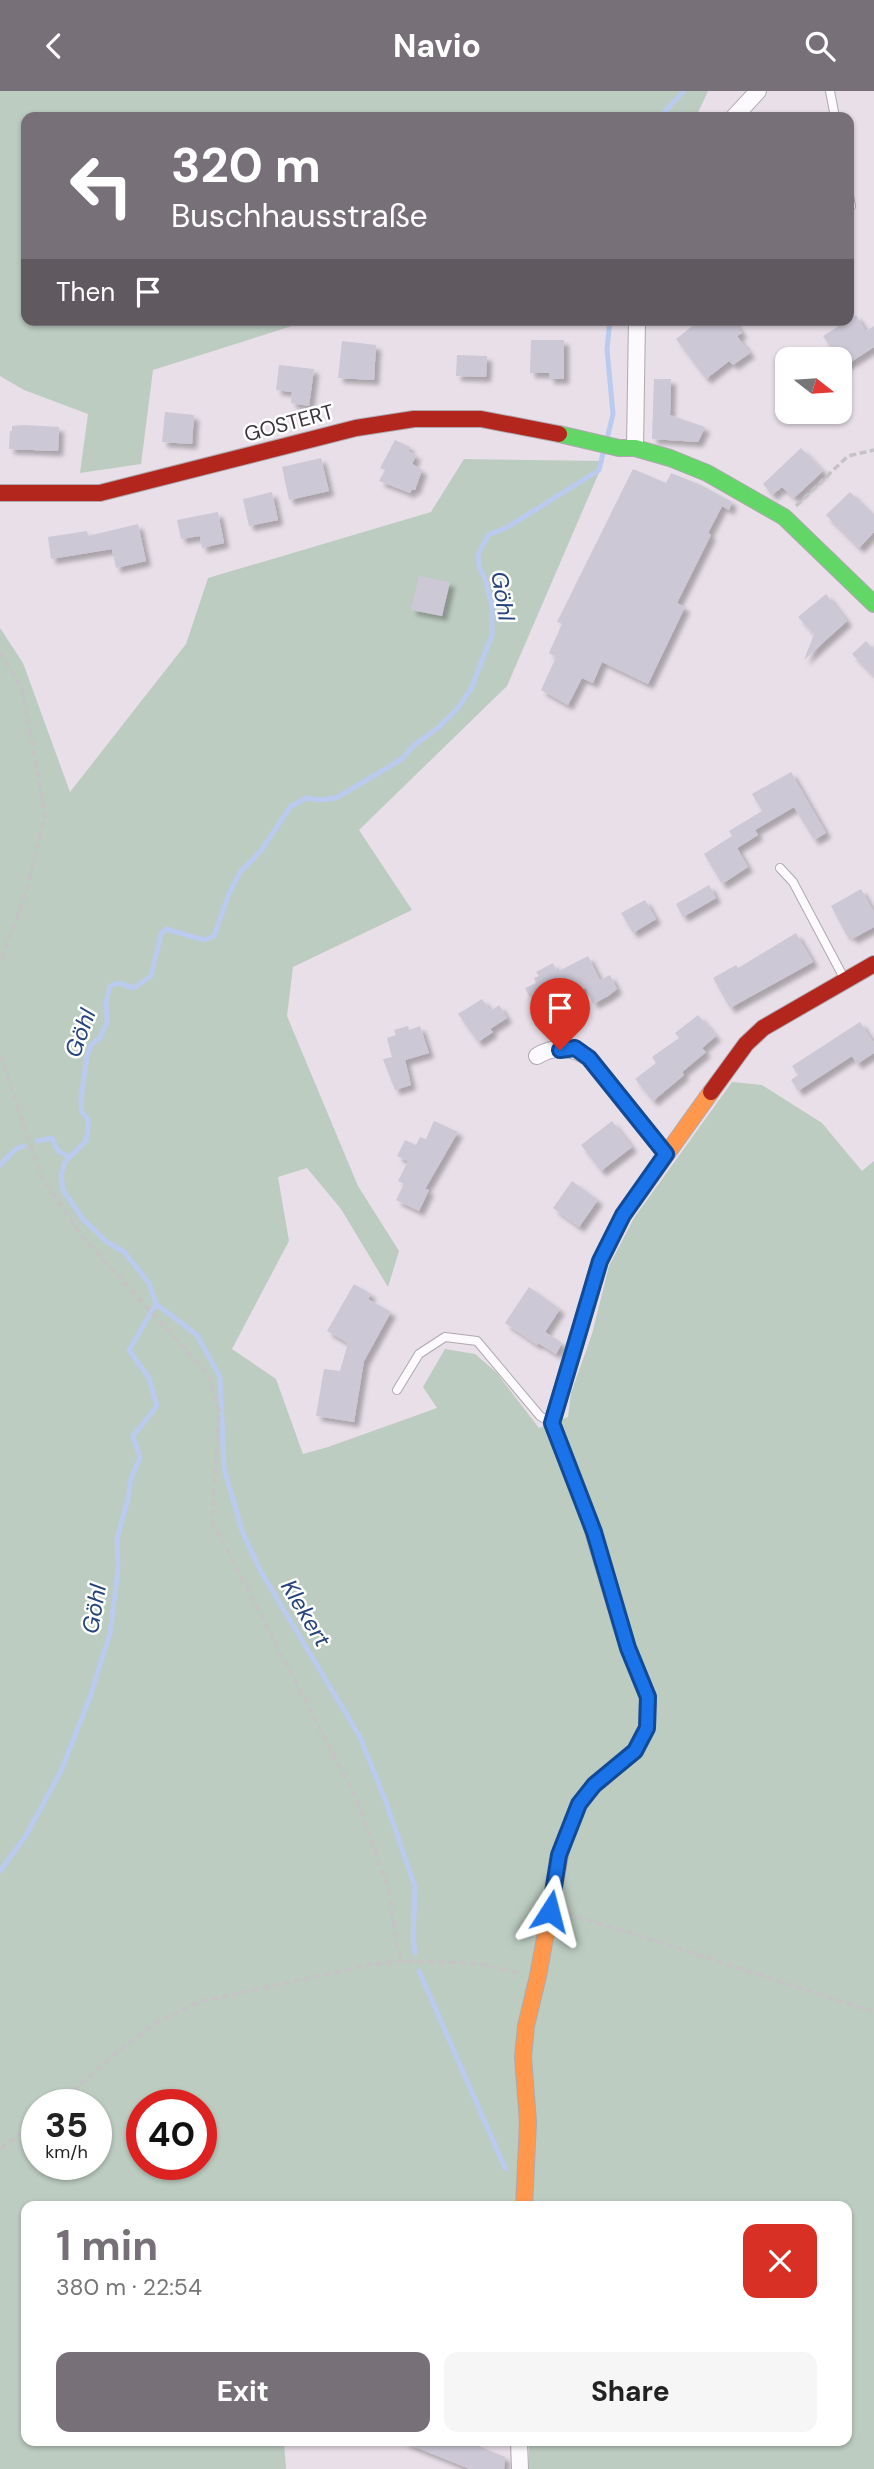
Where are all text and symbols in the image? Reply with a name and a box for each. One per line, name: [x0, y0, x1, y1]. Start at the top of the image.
text: Navio: [393, 25, 481, 67]
icon: back: [35, 27, 73, 65]
icon: search: [801, 27, 839, 65]
text: 320 m: [171, 133, 321, 197]
icon: left: [56, 140, 147, 231]
text: Buschhausstraße: [171, 195, 428, 237]
icon: arrive: [129, 273, 167, 311]
text: Then: [56, 275, 115, 309]
north arrow: [775, 347, 852, 423]
map controls: [775, 347, 852, 424]
street label: GOSTERT: [241, 398, 337, 448]
water label: Göhl: [484, 569, 522, 624]
pin: [530, 978, 590, 1050]
icon: arrive: [541, 989, 579, 1027]
water label: Göhl: [57, 1004, 103, 1061]
water label: Klekert: [274, 1574, 338, 1652]
water label: Göhl: [75, 1581, 113, 1636]
position arrow: [513, 1874, 587, 1948]
speed limit sign: 40: [126, 2089, 217, 2180]
text: 35: [45, 2102, 88, 2148]
text: km/h: [45, 2140, 88, 2164]
text: 1 min: [56, 2218, 158, 2273]
button: close: [743, 2224, 817, 2298]
text: 380 m · 22:54: [56, 2272, 202, 2302]
button: Exit: [56, 2352, 430, 2432]
button: Share: [444, 2352, 817, 2432]

